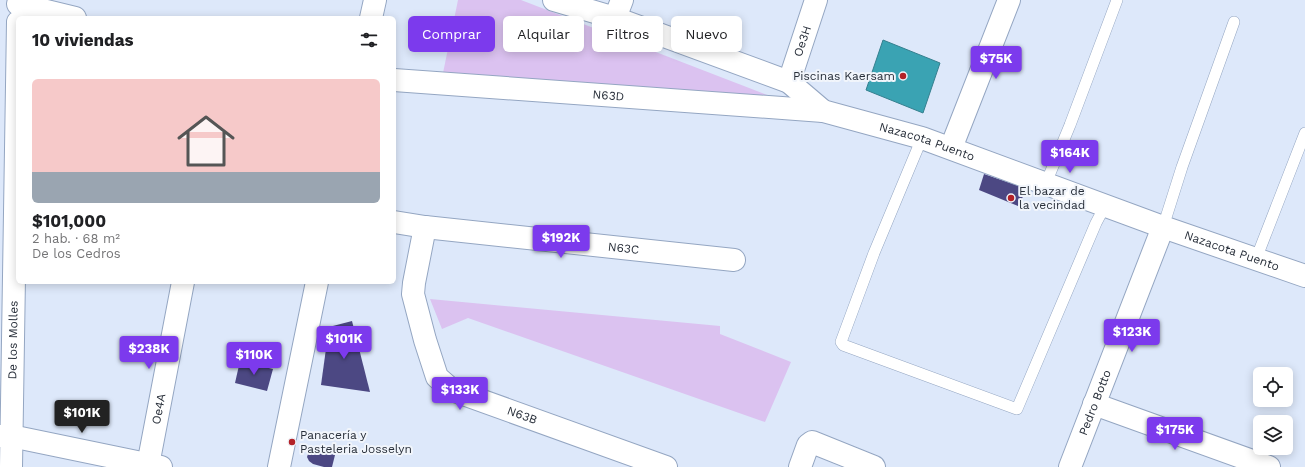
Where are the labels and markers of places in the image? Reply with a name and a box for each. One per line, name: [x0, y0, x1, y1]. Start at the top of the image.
pin: $75K: [972, 46, 1020, 80]
place label: Piscinas Kaersam: [793, 69, 895, 83]
marker: Piscinas Kaersam: [898, 71, 908, 81]
pin: $164K: [1042, 140, 1098, 174]
place label: El bazar de la vecindad: [1019, 184, 1085, 212]
marker: El bazar de la vecindad: [1006, 193, 1016, 203]
pin: $192K: [533, 225, 589, 259]
pin: $123K: [1104, 319, 1160, 353]
pin: $101K: [316, 326, 372, 360]
pin: $238K: [121, 336, 177, 370]
pin: $110K: [226, 342, 282, 376]
pin: $133K: [432, 377, 488, 411]
pin: $101K: [54, 400, 110, 434]
pin: $175K: [1147, 417, 1203, 451]
place label: Panacería y Pasteleria Josselyn: [300, 428, 412, 456]
marker: Panacería y Pasteleria Josselyn: [287, 437, 297, 447]

